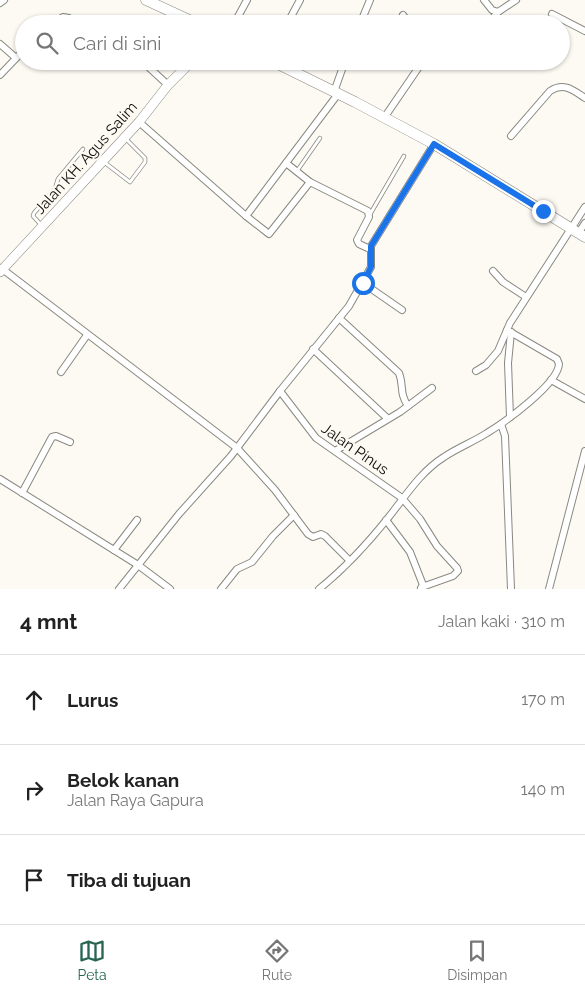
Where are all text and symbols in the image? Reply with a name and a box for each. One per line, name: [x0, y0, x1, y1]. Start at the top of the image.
search box: [15, 15, 570, 70]
icon: search: [33, 29, 61, 57]
text: Cari di sini: [73, 32, 161, 54]
street label: Jalan KH. Agus Salim: [31, 98, 141, 218]
route end: [532, 200, 555, 223]
route start: [352, 272, 375, 295]
street label: Jalan Pinus: [318, 419, 392, 479]
text: 4 mnt: [20, 609, 77, 634]
text: Jalan kaki · 310 m: [438, 612, 565, 631]
icon: ahead: [20, 686, 48, 714]
text: Lurus: [67, 689, 118, 711]
text: 170 m: [521, 690, 565, 709]
text: Belok kanan: [67, 769, 179, 791]
icon: right: [20, 776, 48, 804]
text: 140 m: [521, 780, 565, 799]
text: Jalan Raya Gapura: [67, 791, 204, 810]
icon: arrive: [20, 866, 48, 894]
text: Tiba di tujuan: [67, 869, 191, 891]
tab: Peta: [78, 937, 107, 983]
tab: Rute: [262, 937, 292, 983]
tab: Disimpan: [447, 937, 507, 983]

